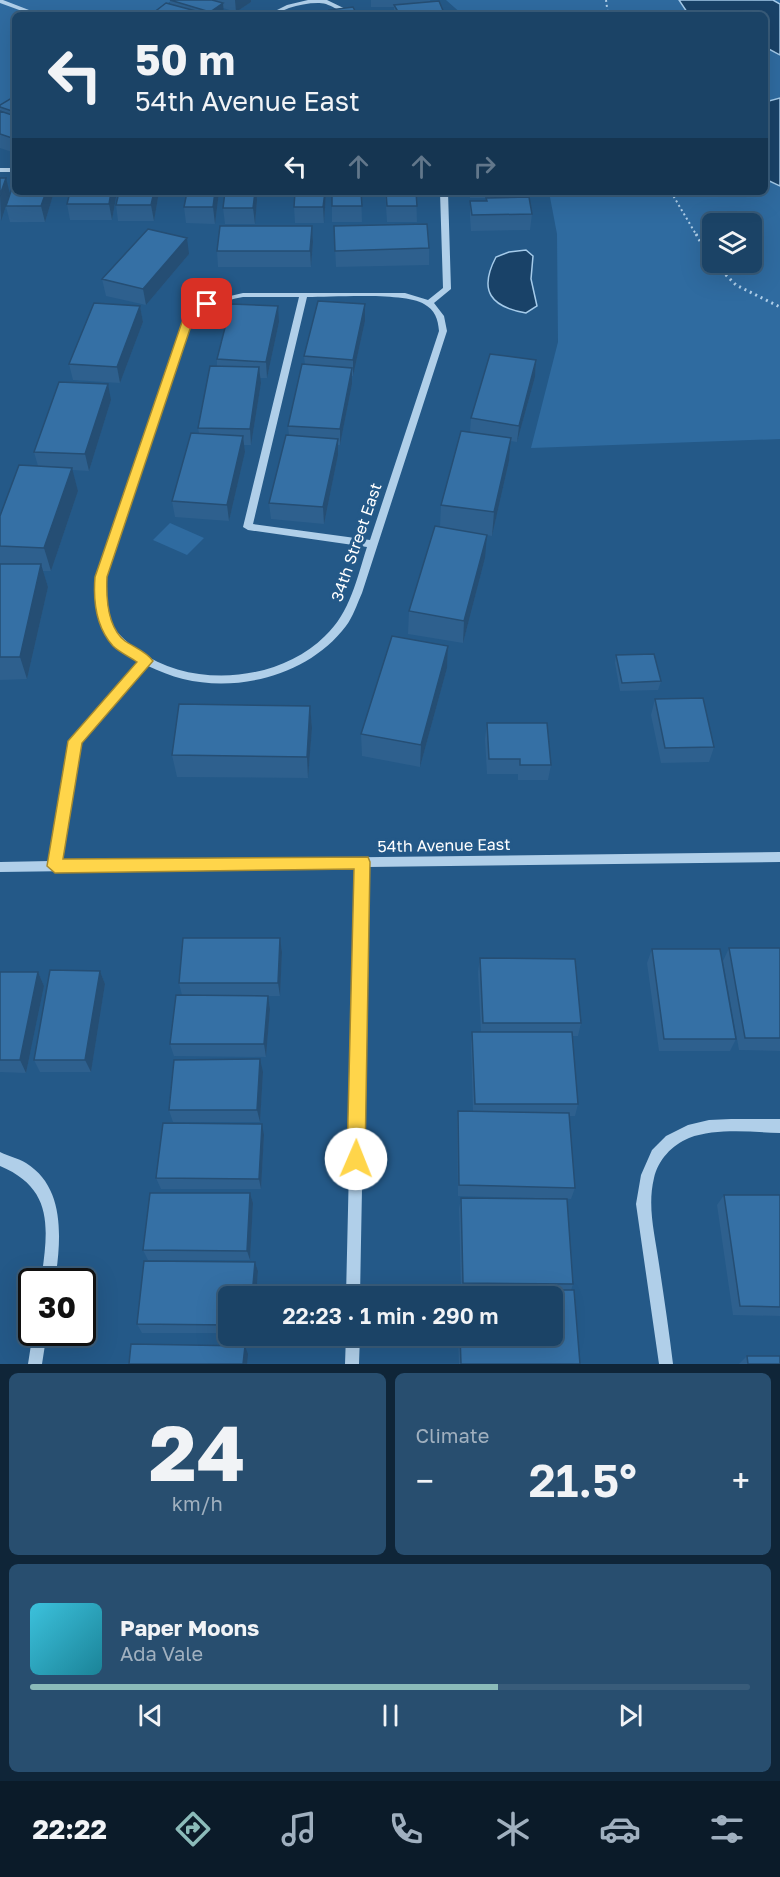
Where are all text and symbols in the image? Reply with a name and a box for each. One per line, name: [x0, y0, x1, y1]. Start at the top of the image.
text: 50 m: [135, 34, 235, 84]
icon: left: [36, 36, 114, 114]
text: 54th Avenue East: [135, 85, 360, 117]
icon: left: [279, 150, 312, 183]
icon: ahead: [342, 150, 375, 183]
icon: ahead: [405, 150, 438, 183]
icon: right: [468, 150, 501, 183]
map controls: [702, 213, 762, 273]
button: layers: [702, 213, 762, 273]
pin: [181, 278, 232, 329]
icon: arrive: [190, 287, 223, 320]
street label: 34th Street East: [326, 480, 386, 604]
street label: 54th Avenue East: [377, 834, 511, 856]
position arrow: [324, 1127, 388, 1191]
speed limit sign: 30: [18, 1268, 96, 1346]
text: 22:23 · 1 min · 290 m: [282, 1302, 499, 1329]
text: 24: [149, 1405, 245, 1498]
text: Climate: [416, 1423, 489, 1447]
text: 21.5°: [529, 1453, 637, 1507]
text: −: [416, 1461, 434, 1500]
text: +: [732, 1461, 750, 1500]
text: km/h: [172, 1491, 223, 1515]
text: Paper Moons: [120, 1614, 259, 1641]
text: Ada Vale: [120, 1641, 203, 1665]
icon: previous: [134, 1699, 167, 1732]
icon: pause: [374, 1699, 407, 1732]
icon: next: [614, 1699, 647, 1732]
icon: directions: [172, 1808, 214, 1850]
icon: music: [278, 1808, 320, 1850]
icon: phone: [385, 1808, 427, 1850]
icon: climate: [492, 1808, 534, 1850]
icon: car: [599, 1808, 641, 1850]
icon: filters: [706, 1808, 748, 1850]
text: 22:22: [32, 1813, 107, 1845]

